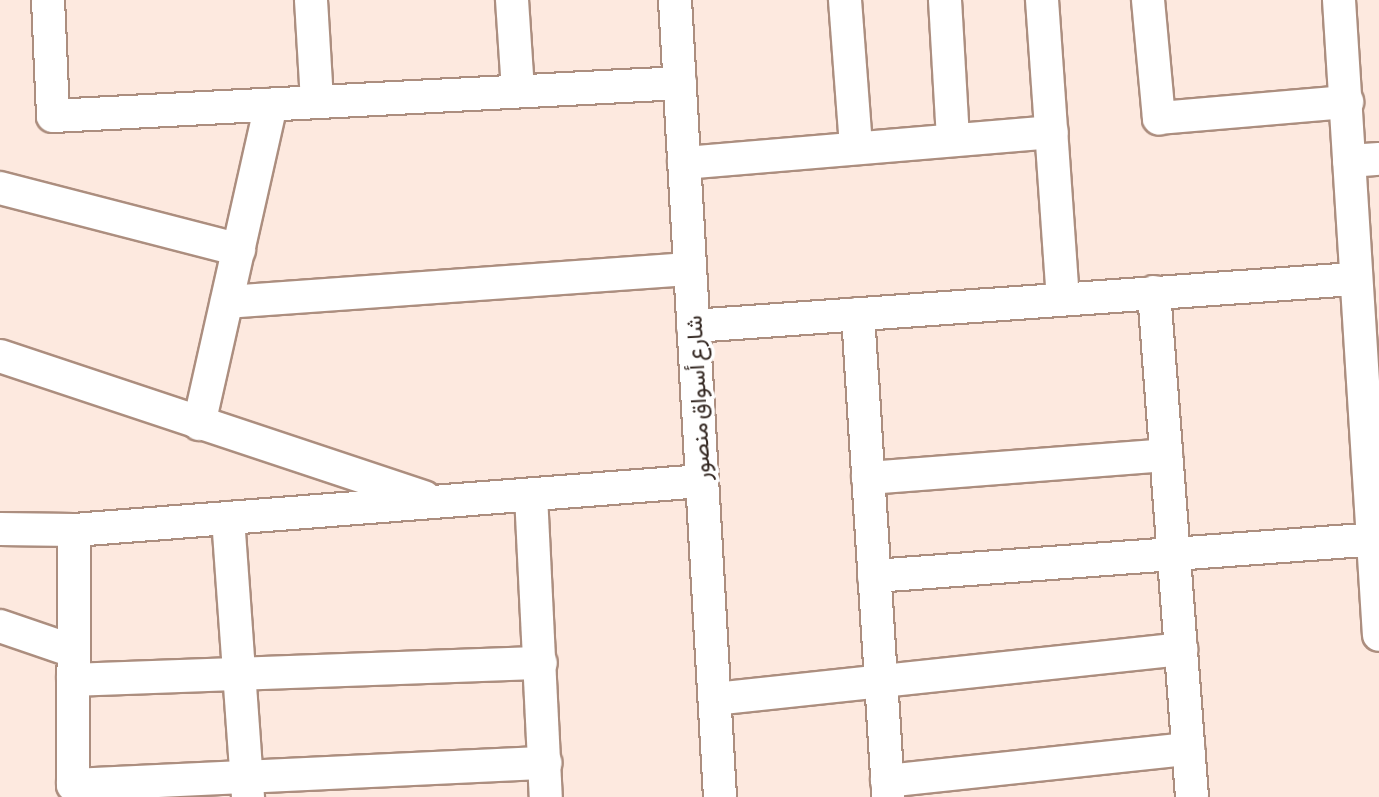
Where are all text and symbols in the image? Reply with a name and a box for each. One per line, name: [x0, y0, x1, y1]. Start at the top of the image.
street label: شارع أسواق منصور: [680, 315, 716, 481]

